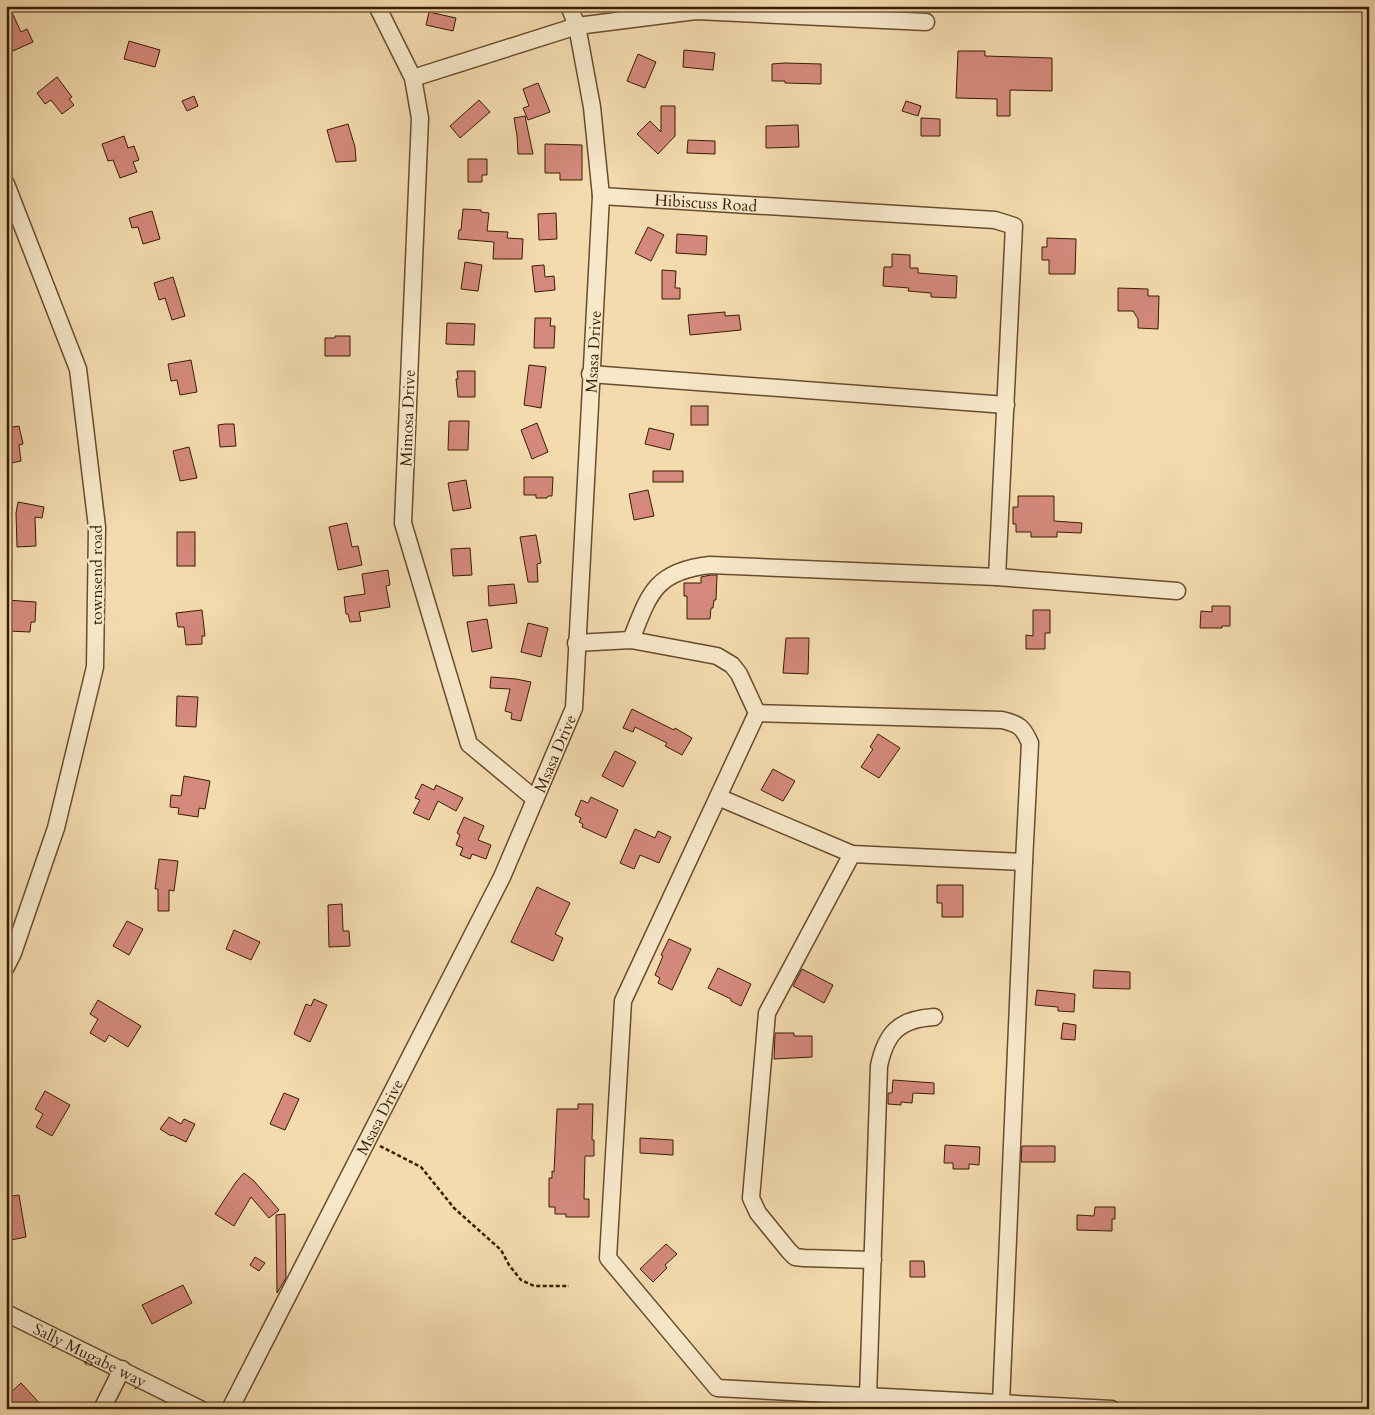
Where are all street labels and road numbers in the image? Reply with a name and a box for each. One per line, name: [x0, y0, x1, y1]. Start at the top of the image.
street label: Hibiscuss Road: [654, 189, 758, 218]
street label: Msasa Drive: [581, 310, 607, 394]
street label: Mimosa Drive: [395, 369, 421, 467]
street label: townsend road: [86, 524, 108, 625]
street label: Msasa Drive: [529, 711, 582, 796]
street label: Msasa Drive: [352, 1076, 409, 1159]
street label: Sally Mugabe way: [29, 1318, 151, 1393]

